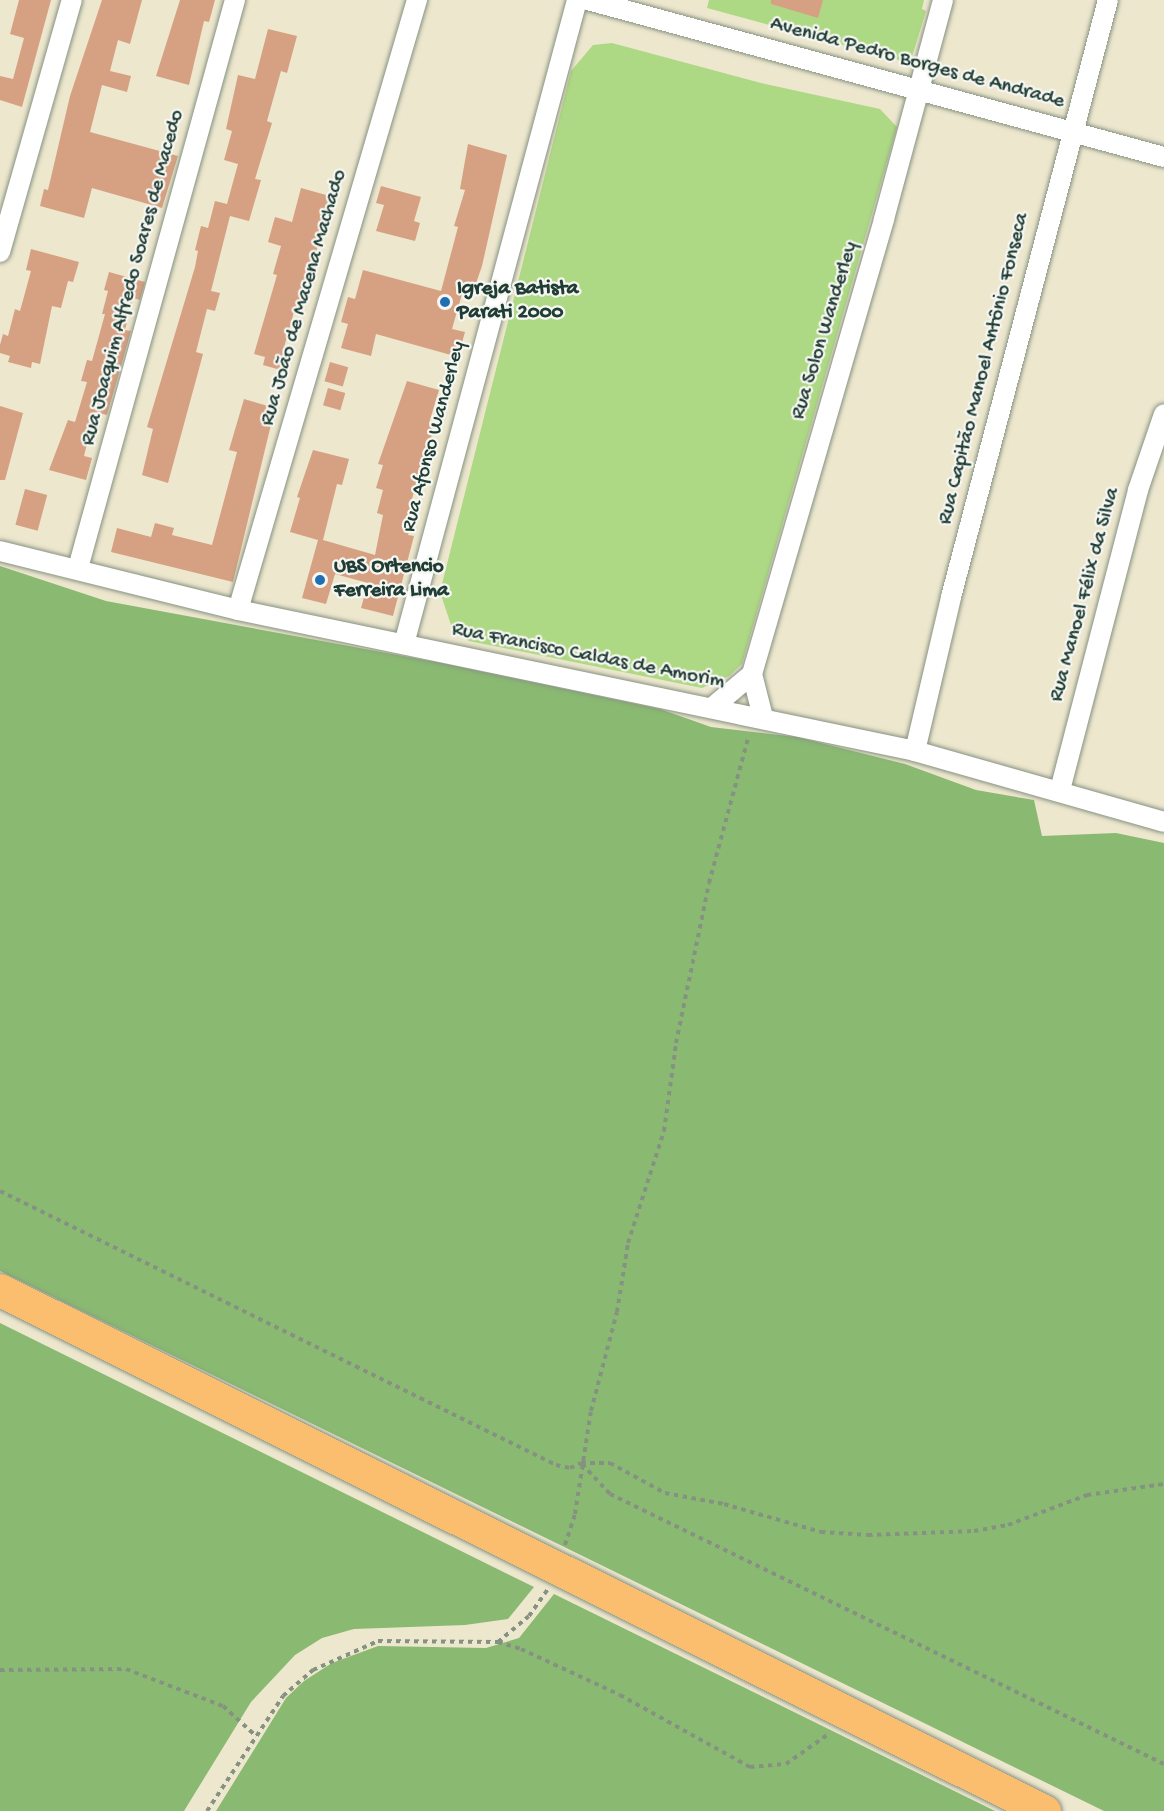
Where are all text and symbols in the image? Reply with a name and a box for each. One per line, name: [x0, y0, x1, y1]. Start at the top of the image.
street label: Avenida Pedro Borges de Andrade: [767, 13, 1067, 115]
street label: Rua Joaquim Alfredo Soares de Macedo: [77, 107, 191, 449]
street label: Rua João de Macena Machado: [256, 167, 354, 429]
street label: Rua Capitão Manoel Antônio Fonseca: [934, 211, 1036, 527]
street label: Rua Solon Wanderley: [787, 239, 865, 423]
place label: Igreja Batista Parati 2000: [457, 277, 578, 327]
marker: Igreja Batista Parati 2000: [438, 295, 452, 309]
street label: Rua Afonso Wanderley: [397, 339, 473, 535]
street label: Rua Manoel Félix da Silva: [1045, 485, 1127, 705]
place label: UBS Ortencio Ferreira Lima: [334, 555, 449, 605]
marker: UBS Ortencio Ferreira Lima: [311, 571, 329, 589]
street label: Rua Francisco Caldas de Amorim: [450, 618, 726, 696]

